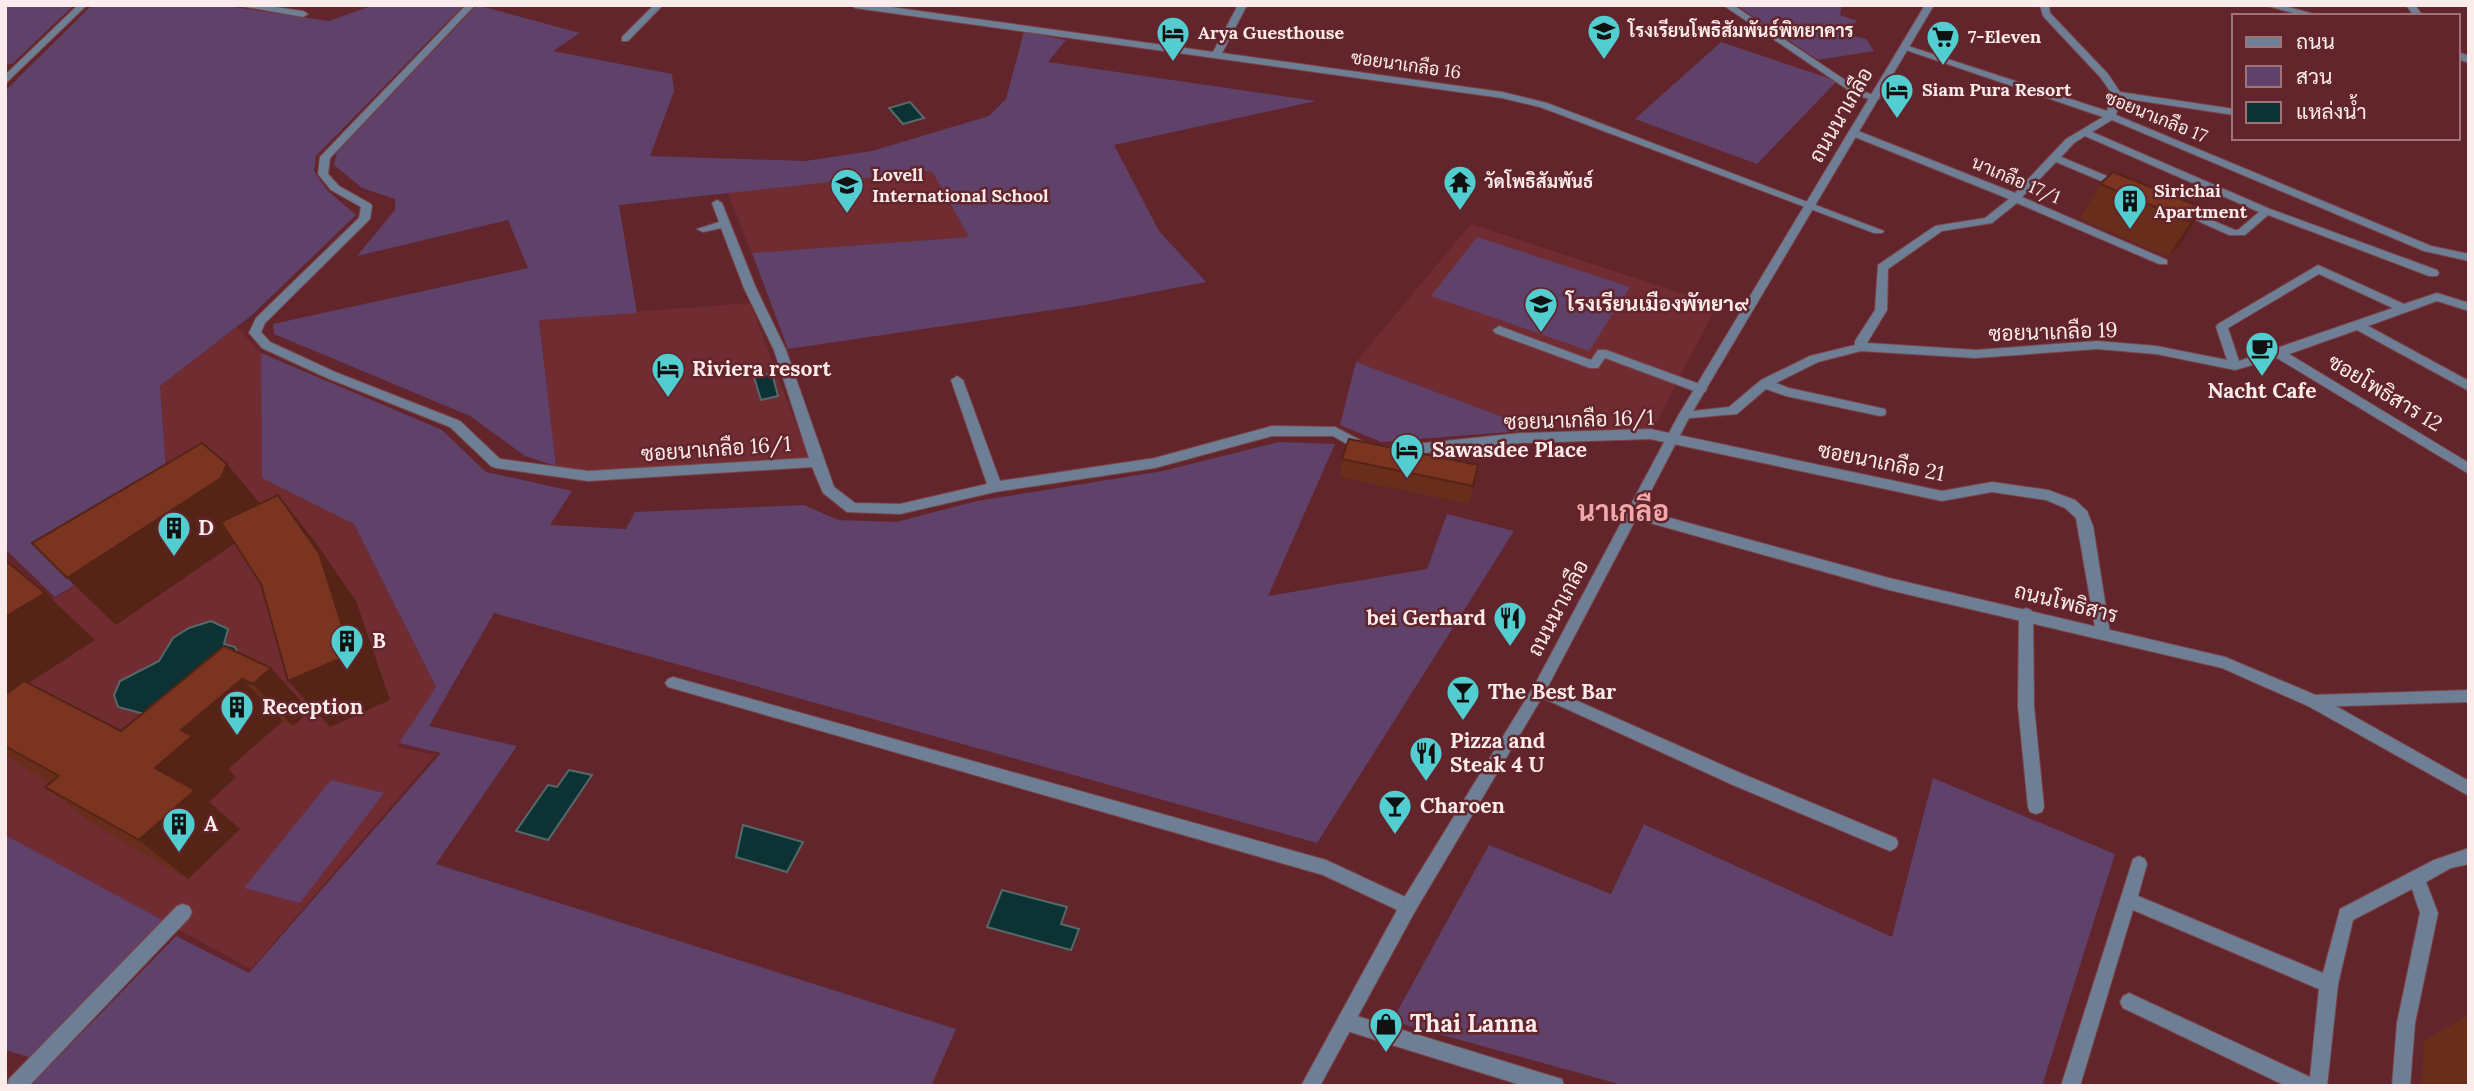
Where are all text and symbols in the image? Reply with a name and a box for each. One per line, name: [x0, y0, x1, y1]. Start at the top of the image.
school or university icon: โรงเรียนโพธิสัมพันธ์พิทยาคาร: [1585, 12, 1623, 61]
hotel icon: Arya Guesthouse: [1154, 14, 1192, 63]
legend: [2232, 14, 2460, 140]
place label: โรงเรียนโพธิสัมพันธ์พิทยาคาร: [1627, 18, 1854, 42]
supermarket icon: 7-Eleven: [1924, 18, 1962, 67]
place label: Arya Guesthouse: [1198, 21, 1345, 44]
place label: 7-Eleven: [1968, 25, 2042, 48]
text: ถนน: [2296, 28, 2335, 55]
street label: ซอยนาเกลือ 16: [1350, 45, 1463, 84]
street label: ถนนนาเกลือ: [1802, 62, 1879, 167]
text: สวน: [2296, 63, 2332, 90]
hotel icon: Siam Pura Resort: [1878, 71, 1916, 120]
place label: Siam Pura Resort: [1922, 78, 2072, 101]
street label: ซอยนาเกลือ 17: [2101, 86, 2211, 148]
text: แหล่งน้ำ: [2296, 94, 2367, 125]
street label: นาเกลือ 17/1: [1968, 151, 2064, 209]
place label: Lovell International School: [872, 163, 1049, 207]
temple icon: วัดโพธิสัมพันธ์: [1441, 163, 1479, 212]
school or university icon: Lovell International School: [828, 166, 866, 215]
place label: วัดโพธิสัมพันธ์: [1484, 169, 1594, 193]
place label: Sirichai Apartment: [2154, 179, 2248, 223]
building icon: Sirichai Apartment: [2111, 182, 2149, 231]
school or university icon: โรงเรียนเมืองพัทยา๙: [1522, 285, 1560, 334]
place label: โรงเรียนเมืองพัทยา๙: [1564, 290, 1749, 317]
street label: ซอยนาเกลือ 19: [1988, 316, 2118, 347]
cafe icon: Nacht Cafe: [2243, 329, 2281, 378]
street label: ซอยโพธิสาร 12: [2323, 348, 2447, 437]
hotel icon: Riviera resort: [649, 350, 687, 399]
place label: Riviera resort: [692, 355, 831, 382]
place label: Nacht Cafe: [2207, 377, 2317, 404]
street label: ซอยนาเกลือ 16/1: [1503, 403, 1655, 436]
street label: ซอยนาเกลือ 16/1: [640, 430, 792, 467]
hotel icon: Sawasdee Place: [1388, 431, 1426, 480]
place label: Sawasdee Place: [1432, 436, 1587, 463]
street label: ซอยนาเกลือ 21: [1815, 436, 1947, 487]
district label: นาเกลือ: [1577, 492, 1669, 529]
building icon: D: [155, 509, 193, 558]
place label: D: [198, 514, 214, 541]
street label: ถนนนาเกลือ: [1521, 555, 1594, 661]
street label: ถนนโพธิสาร: [2011, 577, 2121, 628]
restaurant icon: bei Gerhard: [1491, 599, 1529, 648]
place label: bei Gerhard: [1366, 604, 1486, 631]
building icon: B: [328, 622, 366, 671]
place label: B: [372, 627, 386, 654]
bar icon: The Best Bar: [1444, 673, 1482, 722]
place label: The Best Bar: [1488, 678, 1616, 705]
building icon: Reception: [218, 688, 256, 737]
place label: Reception: [262, 693, 363, 720]
place label: Pizza and Steak 4 U: [1450, 727, 1545, 778]
restaurant icon: Pizza and Steak 4 U: [1407, 734, 1445, 783]
bar icon: Charoen: [1376, 787, 1414, 836]
place label: Charoen: [1420, 792, 1505, 819]
building icon: A: [160, 805, 198, 854]
place label: A: [204, 810, 218, 837]
shop icon: Thai Lanna: [1367, 1005, 1405, 1054]
place label: Thai Lanna: [1410, 1008, 1538, 1039]

